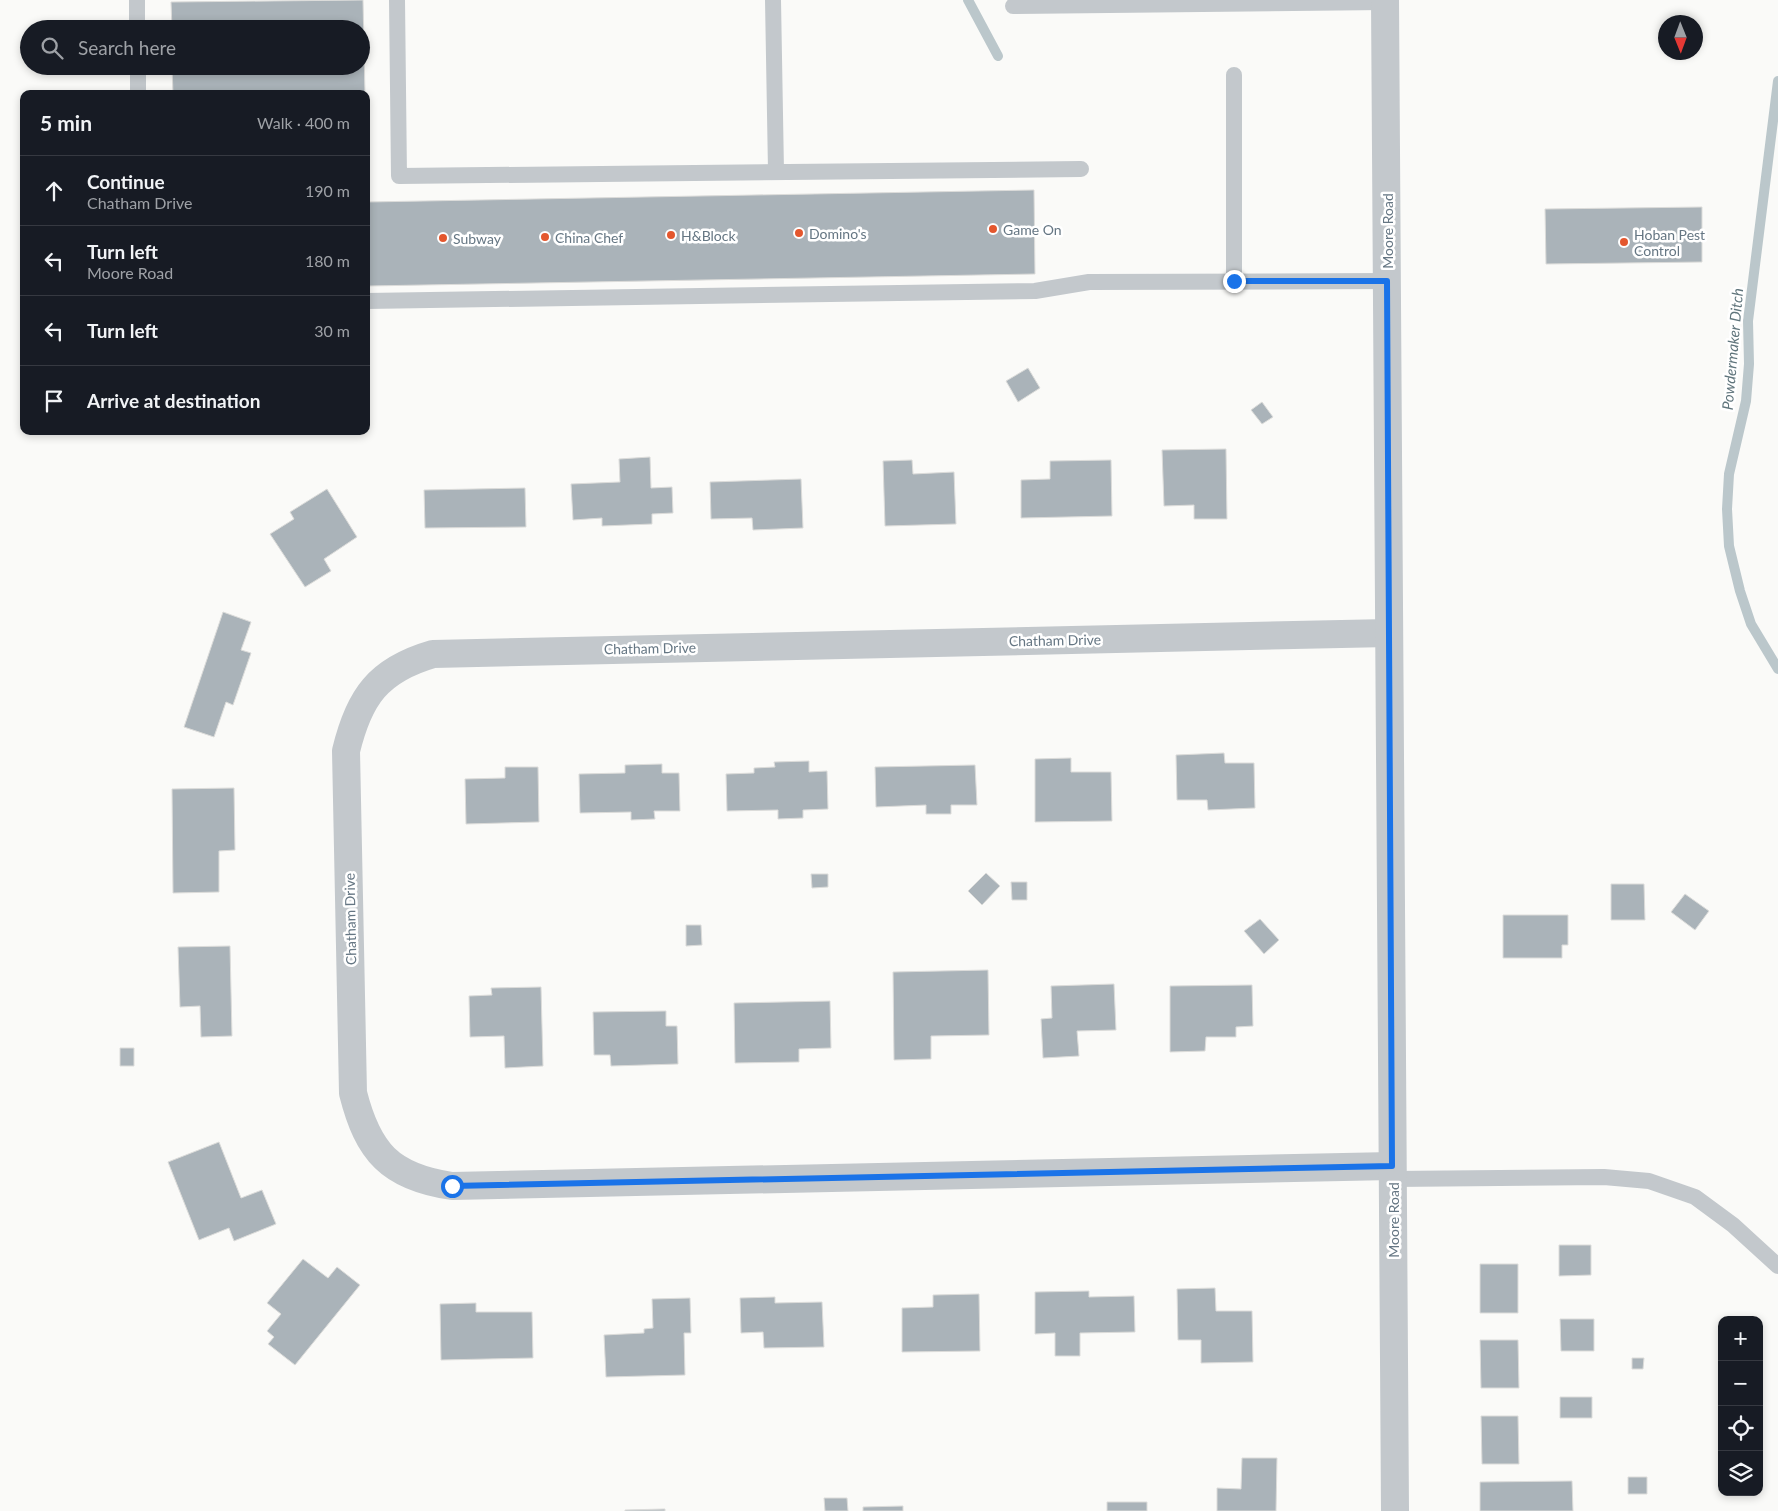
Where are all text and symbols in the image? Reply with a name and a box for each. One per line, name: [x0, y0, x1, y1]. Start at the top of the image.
north arrow: [1658, 15, 1703, 60]
search box: [20, 20, 370, 75]
icon: search: [38, 34, 66, 62]
text: Search here: [78, 36, 176, 59]
text: 5 min: [40, 110, 92, 135]
text: Walk · 400 m: [257, 113, 350, 132]
text: Continue: [87, 170, 165, 193]
icon: ahead: [40, 177, 68, 205]
text: 190 m: [305, 181, 350, 200]
text: Chatham Drive: [87, 193, 192, 212]
street label: Moore Road: [1379, 193, 1396, 269]
place label: Game On: [1003, 221, 1062, 238]
marker: Game On: [987, 223, 999, 235]
place label: Domino's: [809, 225, 867, 242]
place label: Hoban Pest Control: [1634, 226, 1705, 259]
place label: H&Block: [681, 227, 736, 244]
marker: Domino's: [793, 227, 805, 239]
place label: China Chef: [555, 229, 623, 246]
marker: H&Block: [665, 229, 677, 241]
place label: Subway: [453, 230, 502, 247]
marker: China Chef: [539, 231, 551, 243]
marker: Subway: [437, 232, 449, 244]
marker: Hoban Pest Control: [1618, 236, 1630, 248]
text: Turn left: [87, 240, 158, 263]
icon: left: [40, 247, 68, 275]
text: 180 m: [305, 251, 350, 270]
text: Moore Road: [87, 263, 173, 282]
route end: [1223, 270, 1246, 293]
water label: Powdermaker Ditch: [1718, 287, 1746, 411]
icon: left: [40, 317, 68, 345]
text: Turn left: [87, 319, 158, 342]
text: 30 m: [314, 321, 350, 340]
icon: arrive: [40, 387, 68, 415]
text: Arrive at destination: [87, 389, 260, 412]
street label: Chatham Drive: [1009, 631, 1101, 649]
street label: Chatham Drive: [604, 639, 696, 657]
street label: Chatham Drive: [341, 873, 359, 965]
route start: [441, 1175, 464, 1198]
street label: Moore Road: [1385, 1182, 1402, 1258]
map controls: [1718, 1316, 1763, 1496]
button: +: [1718, 1316, 1763, 1361]
button: −: [1718, 1361, 1763, 1406]
button: locate: [1718, 1406, 1763, 1451]
button: layers: [1718, 1451, 1763, 1496]

